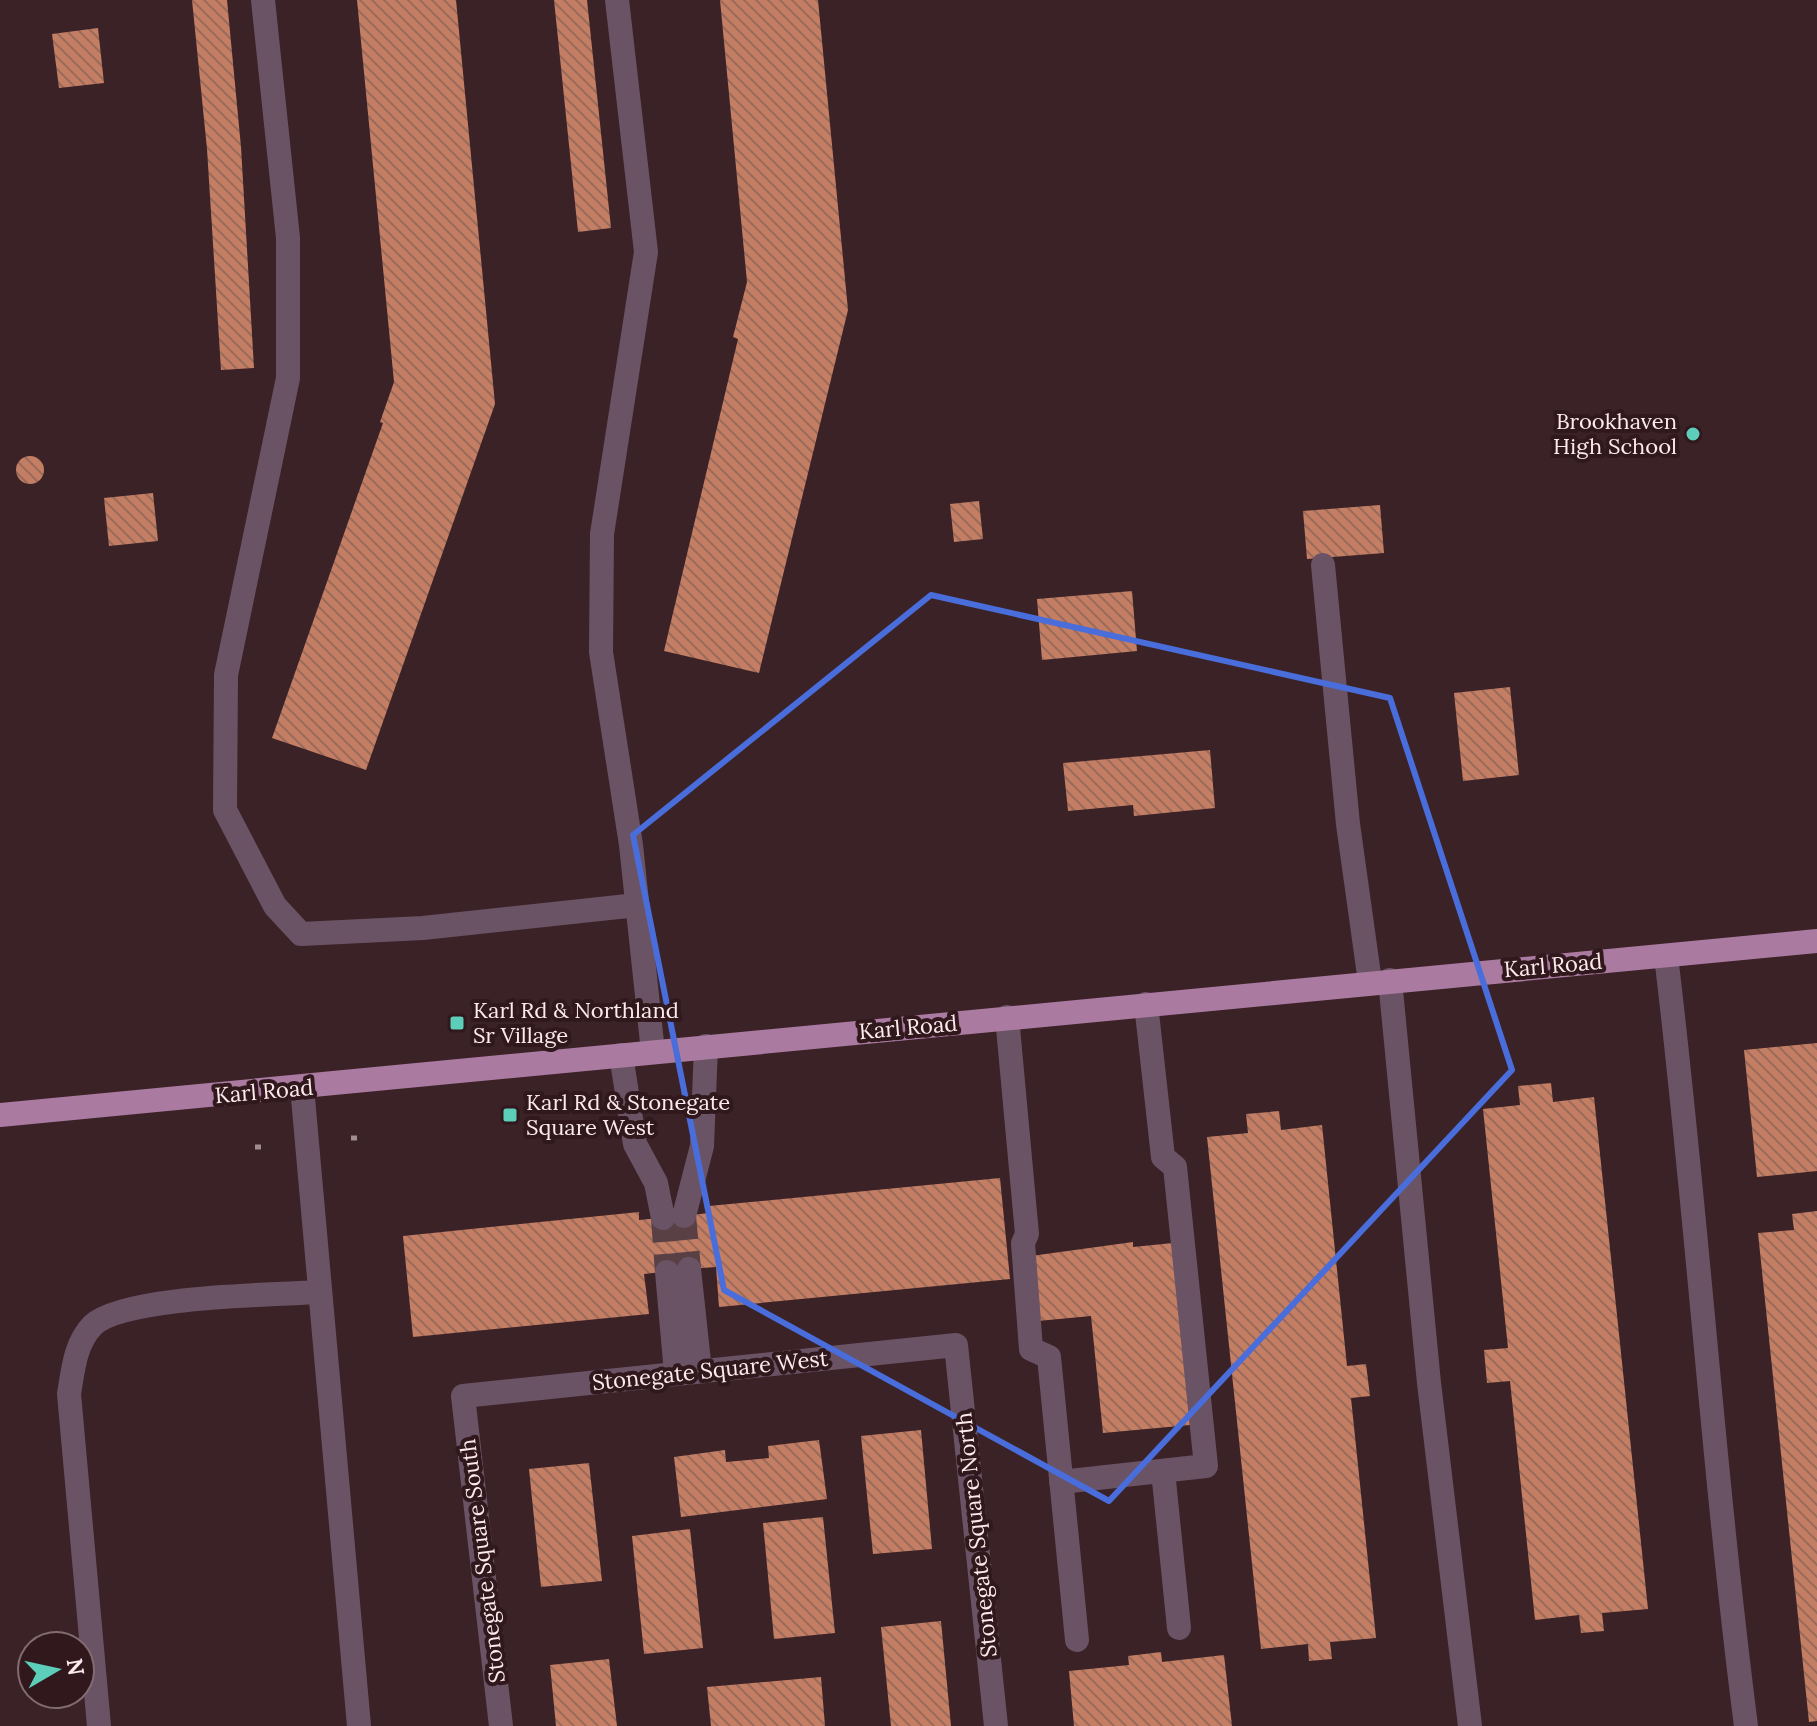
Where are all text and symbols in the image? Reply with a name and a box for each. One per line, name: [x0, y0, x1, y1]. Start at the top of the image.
place label: Brookhaven High School: [1553, 407, 1677, 460]
marker: Brookhaven High School: [1684, 425, 1702, 443]
street label: Karl Road: [1503, 947, 1603, 983]
place label: Karl Rd & Northland Sr Village: [473, 996, 679, 1049]
street label: Karl Road: [858, 1009, 958, 1045]
marker: Karl Rd & Northland Sr Village: [448, 1014, 466, 1032]
street label: Karl Road: [214, 1073, 314, 1109]
place label: Karl Rd & Stonegate Square West: [526, 1088, 730, 1141]
marker: Karl Rd & Stonegate Square West: [501, 1106, 519, 1124]
street label: Stonegate Square West: [591, 1344, 830, 1396]
street label: Stonegate Square North: [949, 1411, 1003, 1659]
street label: Stonegate Square South: [453, 1437, 511, 1685]
north arrow: [16, 1630, 96, 1710]
text: N: [61, 1656, 91, 1677]

